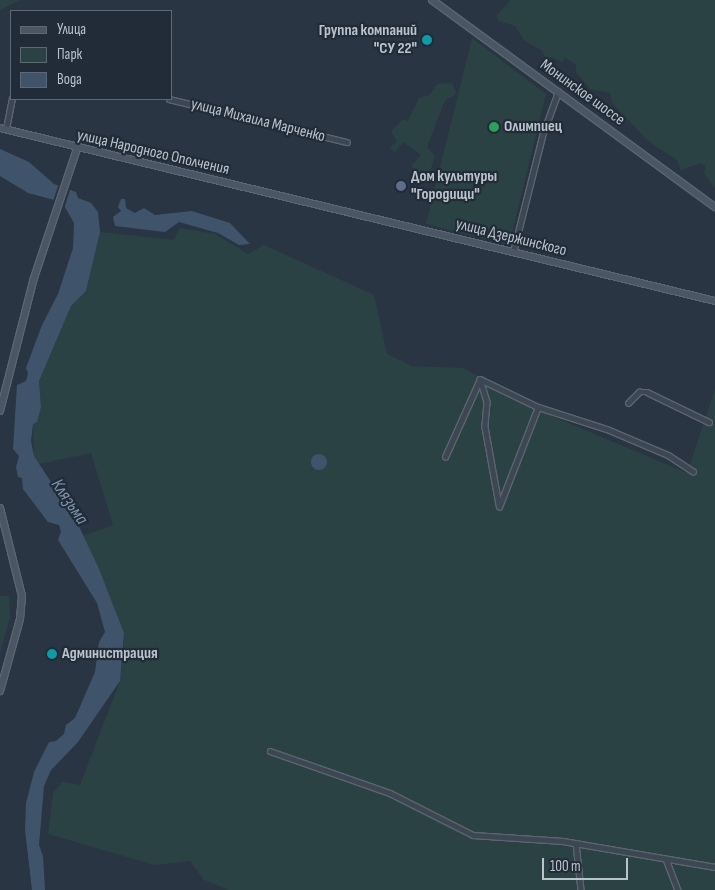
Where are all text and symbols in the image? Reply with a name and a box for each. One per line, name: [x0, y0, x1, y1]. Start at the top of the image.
legend: [10, 10, 172, 100]
text: Улица: [57, 20, 86, 39]
place label: Группа компаний "СУ 22": [319, 21, 417, 59]
marker: Группа компаний "СУ 22": [421, 34, 433, 46]
text: Парк: [57, 45, 82, 64]
street label: Монинское шоссе: [536, 56, 628, 130]
text: Вода: [57, 70, 82, 89]
street label: улица Михаила Марченко: [189, 95, 327, 147]
place label: Олимпиец: [504, 117, 562, 137]
marker: Олимпиец: [488, 121, 500, 133]
street label: улица Народного Ополчения: [75, 126, 231, 180]
place label: Дом культуры "Городищи": [411, 167, 497, 205]
marker: Дом культуры "Городищи": [395, 180, 407, 192]
street label: улица Дзержинского: [454, 215, 568, 261]
water label: Клязьма: [46, 475, 92, 529]
place label: Администрация: [62, 644, 158, 664]
marker: Администрация: [46, 648, 58, 660]
scale bar: [545, 848, 631, 880]
text: 100 m: [550, 857, 581, 876]

